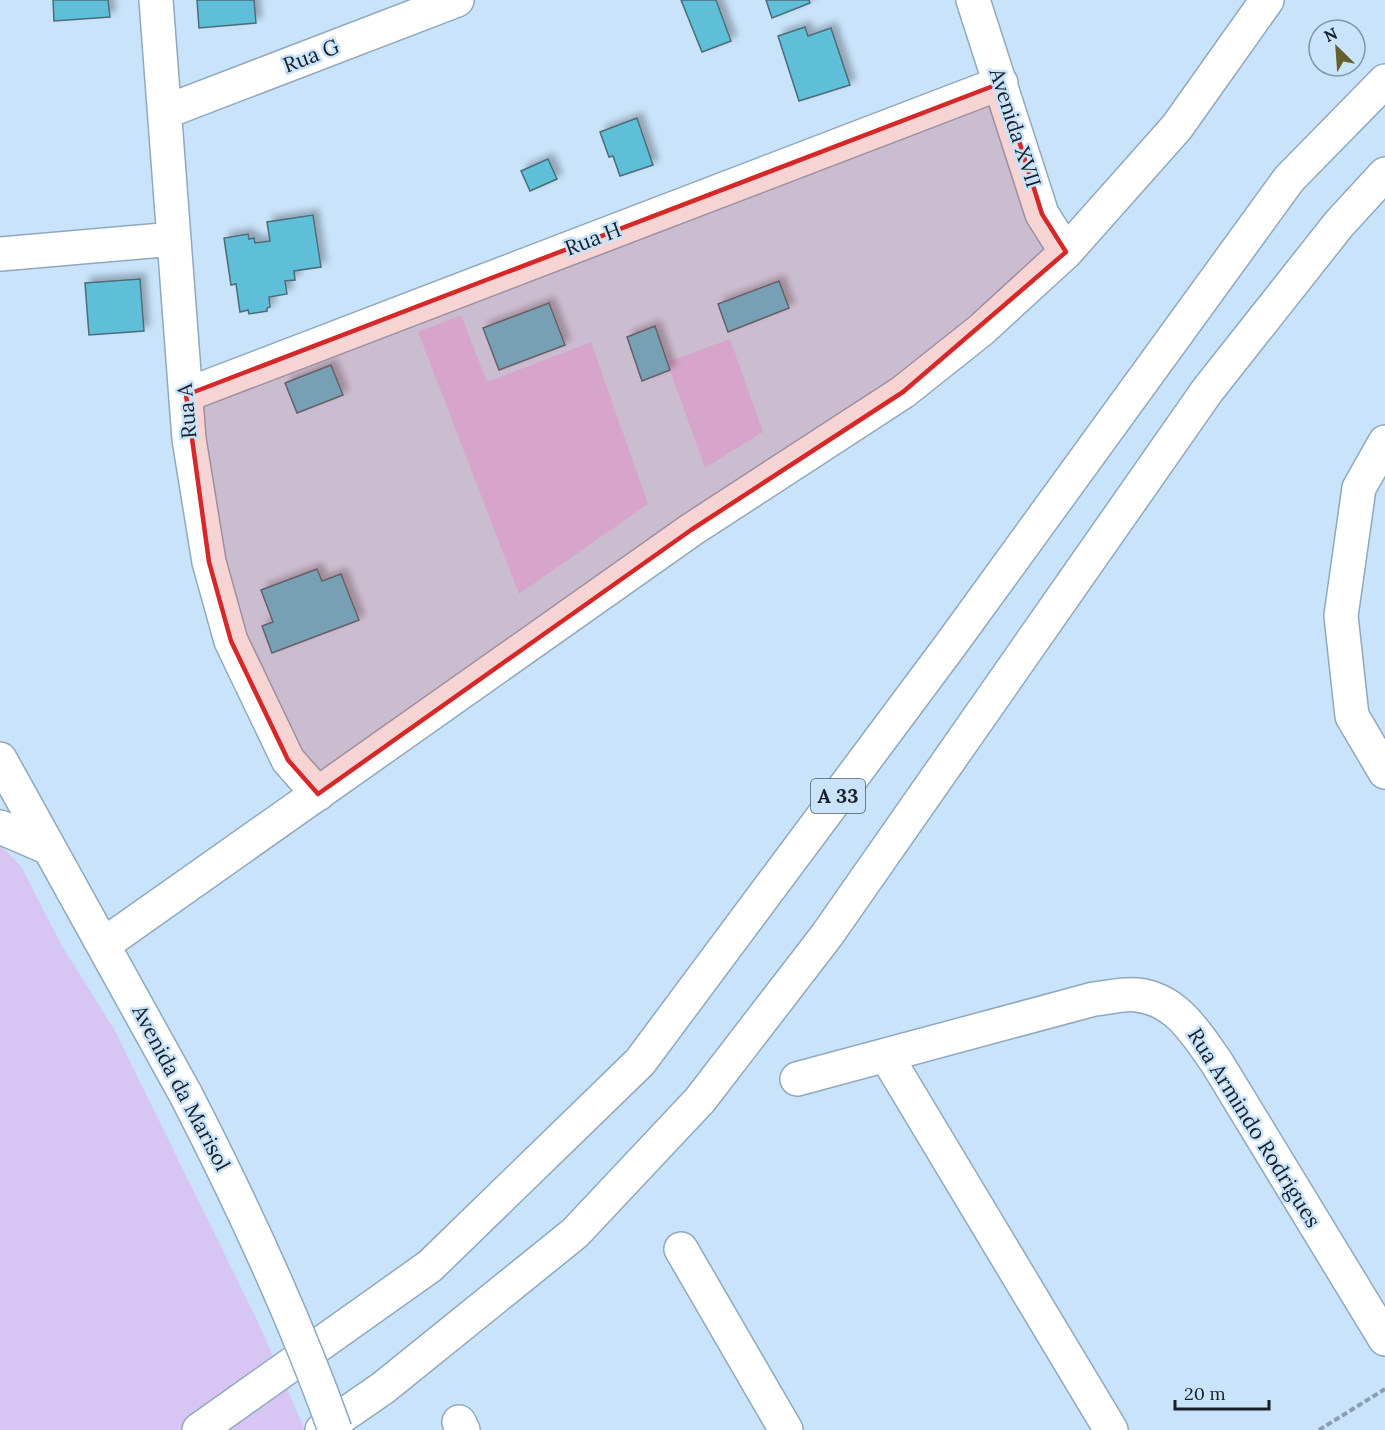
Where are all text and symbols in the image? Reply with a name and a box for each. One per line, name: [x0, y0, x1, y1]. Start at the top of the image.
north arrow: [1307, 18, 1367, 78]
text: N: [1321, 23, 1340, 46]
street label: Rua G: [279, 33, 343, 79]
street label: Avenida XVII: [983, 64, 1047, 191]
street label: Rua H: [561, 215, 625, 262]
street label: Rua A: [171, 382, 202, 440]
road number: A 33: [811, 779, 865, 813]
street label: Avenida da Marisol: [126, 999, 237, 1175]
street label: Rua Armindo Rodrigues: [1182, 1023, 1327, 1233]
scale bar: [1175, 1373, 1270, 1411]
text: 20 m: [1184, 1382, 1226, 1405]

